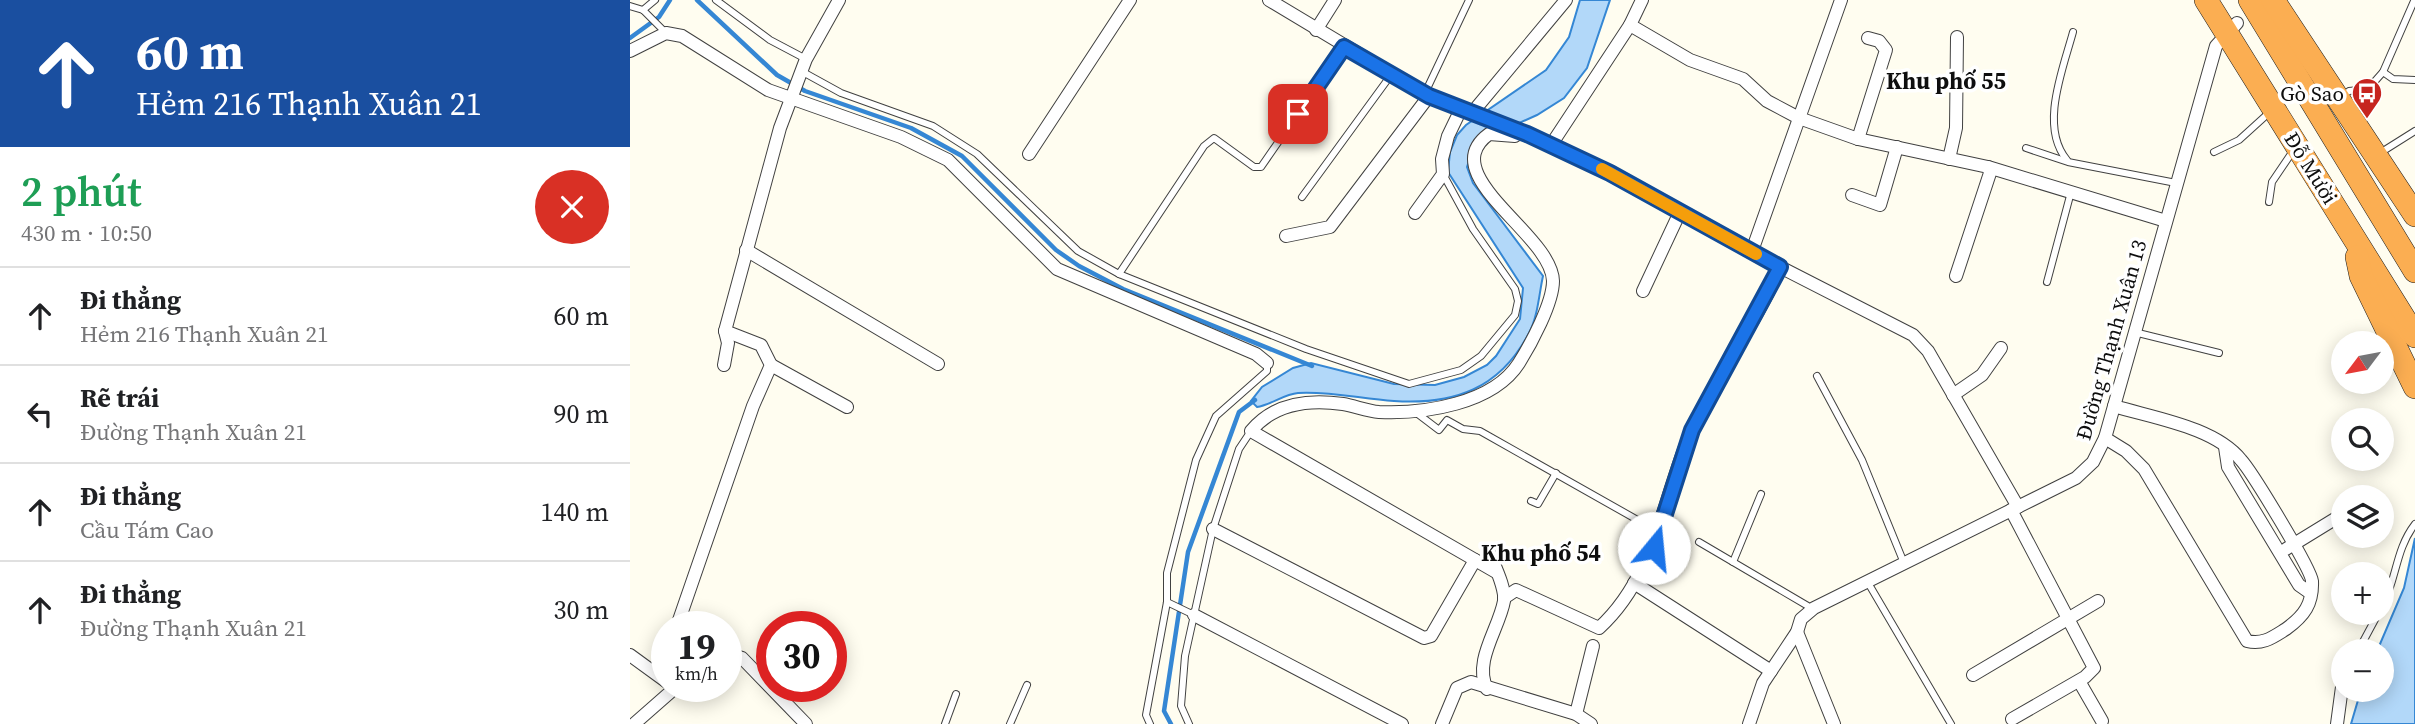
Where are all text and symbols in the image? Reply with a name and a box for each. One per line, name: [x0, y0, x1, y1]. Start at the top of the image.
text: 60 m: [136, 18, 244, 85]
icon: ahead: [21, 28, 112, 119]
district label: Khu phố 55: [1886, 65, 2006, 97]
bus stop icon: Gò Sao: [2350, 76, 2384, 120]
place label: Gò Sao: [2280, 79, 2344, 108]
text: Hẻm 216 Thạnh Xuân 21: [136, 82, 482, 126]
pin: [1268, 84, 1328, 144]
icon: arrive: [1279, 95, 1317, 133]
street label: Đỗ Mười: [2278, 126, 2344, 210]
text: 2 phút: [21, 162, 142, 220]
button: close: [535, 170, 609, 244]
text: 430 m · 10:50: [21, 217, 152, 249]
street label: Đường Thạnh Xuân 13: [2069, 236, 2153, 444]
text: Đi thẳng: [80, 282, 181, 318]
icon: ahead: [21, 297, 59, 335]
text: 60 m: [554, 298, 609, 334]
text: Hẻm 216 Thạnh Xuân 21: [80, 318, 329, 350]
north arrow: [2331, 331, 2394, 394]
map controls: [2331, 331, 2394, 702]
text: Rẽ trái: [80, 380, 159, 416]
icon: left: [21, 395, 59, 433]
text: 90 m: [554, 396, 609, 432]
button: search: [2331, 408, 2394, 471]
text: Đường Thạnh Xuân 21: [80, 416, 307, 448]
text: Đi thẳng: [80, 478, 181, 514]
button: layers: [2331, 485, 2394, 548]
icon: ahead: [21, 493, 59, 531]
text: 140 m: [541, 494, 609, 530]
position arrow: [1617, 511, 1691, 585]
text: Cầu Tám Cao: [80, 514, 214, 546]
district label: Khu phố 54: [1481, 537, 1601, 569]
button: +: [2331, 562, 2394, 625]
text: Đi thẳng: [80, 576, 181, 612]
icon: ahead: [21, 591, 59, 629]
text: 30 m: [554, 592, 609, 628]
speed limit sign: 30: [756, 611, 847, 702]
text: Đường Thạnh Xuân 21: [80, 612, 307, 644]
text: 19: [678, 623, 715, 671]
button: −: [2331, 639, 2394, 702]
text: km/h: [675, 661, 718, 686]

